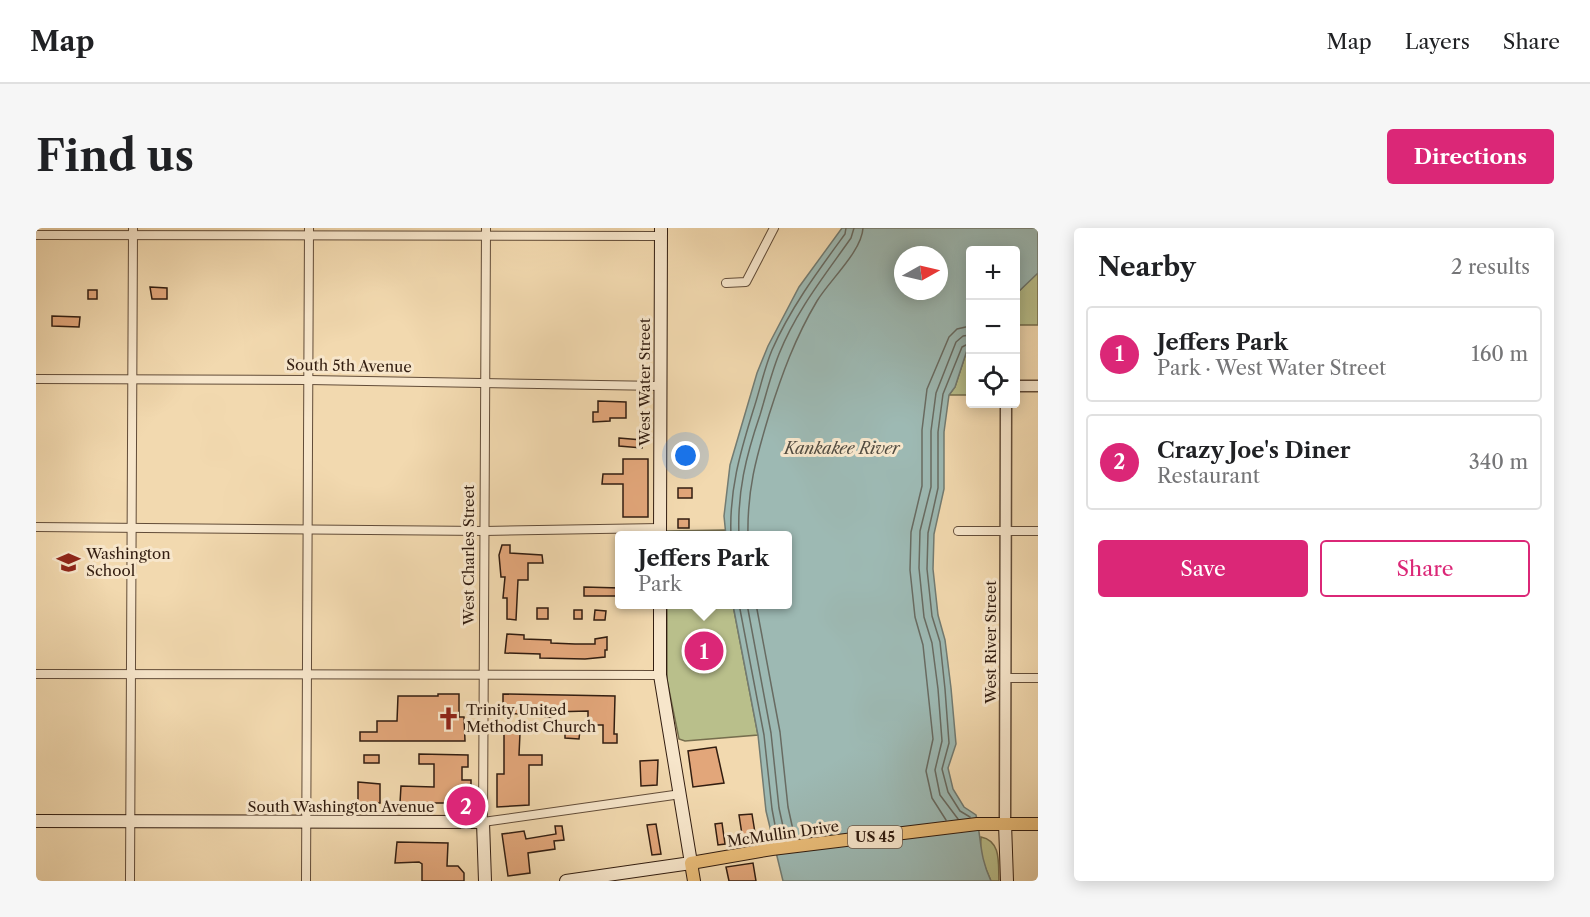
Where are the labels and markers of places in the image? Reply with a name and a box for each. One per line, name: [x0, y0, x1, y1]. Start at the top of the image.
place label: Washington School: [85, 544, 171, 580]
school or university icon: Washington School: [55, 550, 81, 576]
pin: 1: [684, 628, 724, 674]
place label: Trinity United Methodist Church: [466, 700, 597, 736]
church icon: Trinity United Methodist Church: [435, 706, 461, 732]
pin: 2: [446, 784, 486, 828]

